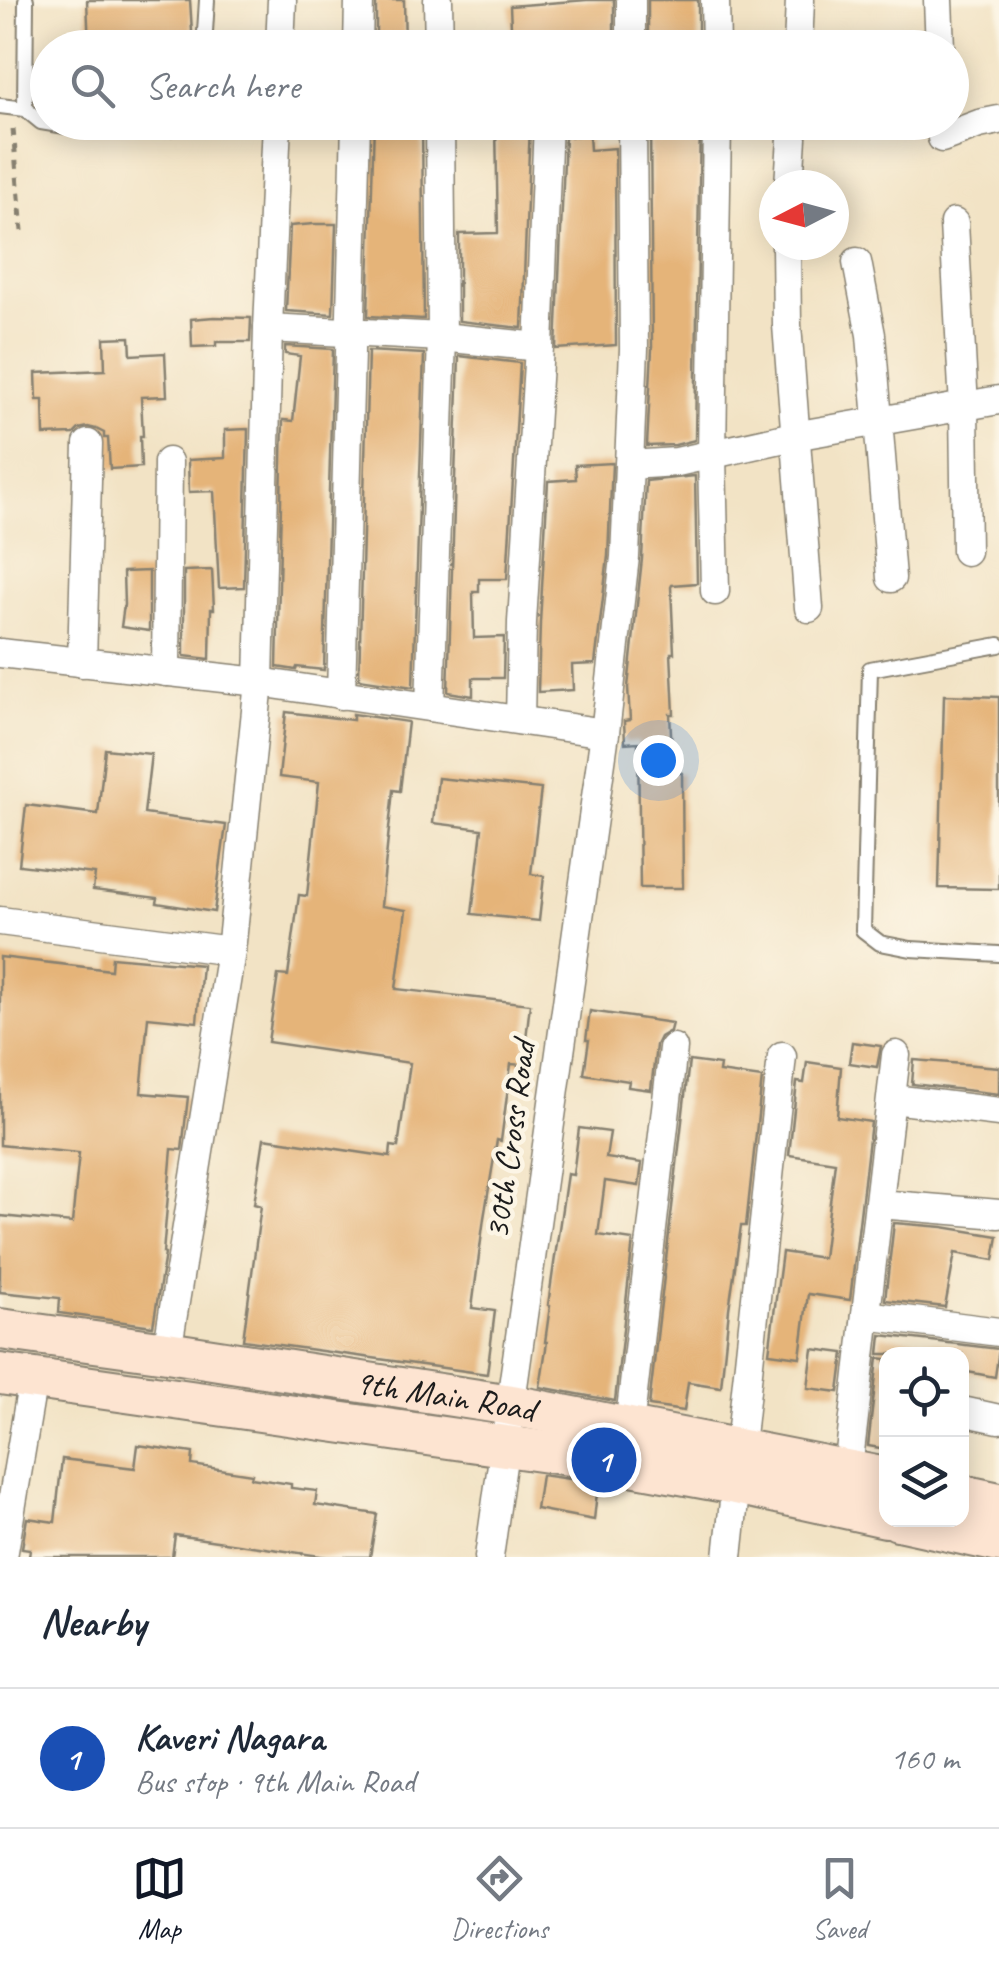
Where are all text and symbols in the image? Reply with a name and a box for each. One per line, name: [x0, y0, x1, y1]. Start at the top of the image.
search box: [30, 30, 969, 140]
icon: search: [65, 58, 120, 113]
text: Search here: [145, 62, 300, 109]
north arrow: [759, 170, 849, 260]
your location: [633, 735, 684, 786]
street label: 30th Cross Road: [474, 1033, 547, 1242]
map controls: [879, 1347, 969, 1527]
button: locate: [879, 1347, 969, 1437]
street label: 9th Main Road: [352, 1359, 544, 1433]
pin: 1: [572, 1422, 636, 1498]
button: layers: [879, 1437, 969, 1527]
text: Nearby: [40, 1596, 146, 1649]
text: Kaveri Nagara: [135, 1714, 324, 1761]
text: 1: [65, 1738, 80, 1779]
text: 160 m: [890, 1738, 959, 1779]
text: Bus stop · 9th Main Road: [135, 1761, 415, 1802]
tab: Map: [132, 1851, 187, 1946]
tab: Directions: [451, 1851, 548, 1946]
tab: Saved: [812, 1851, 867, 1946]

